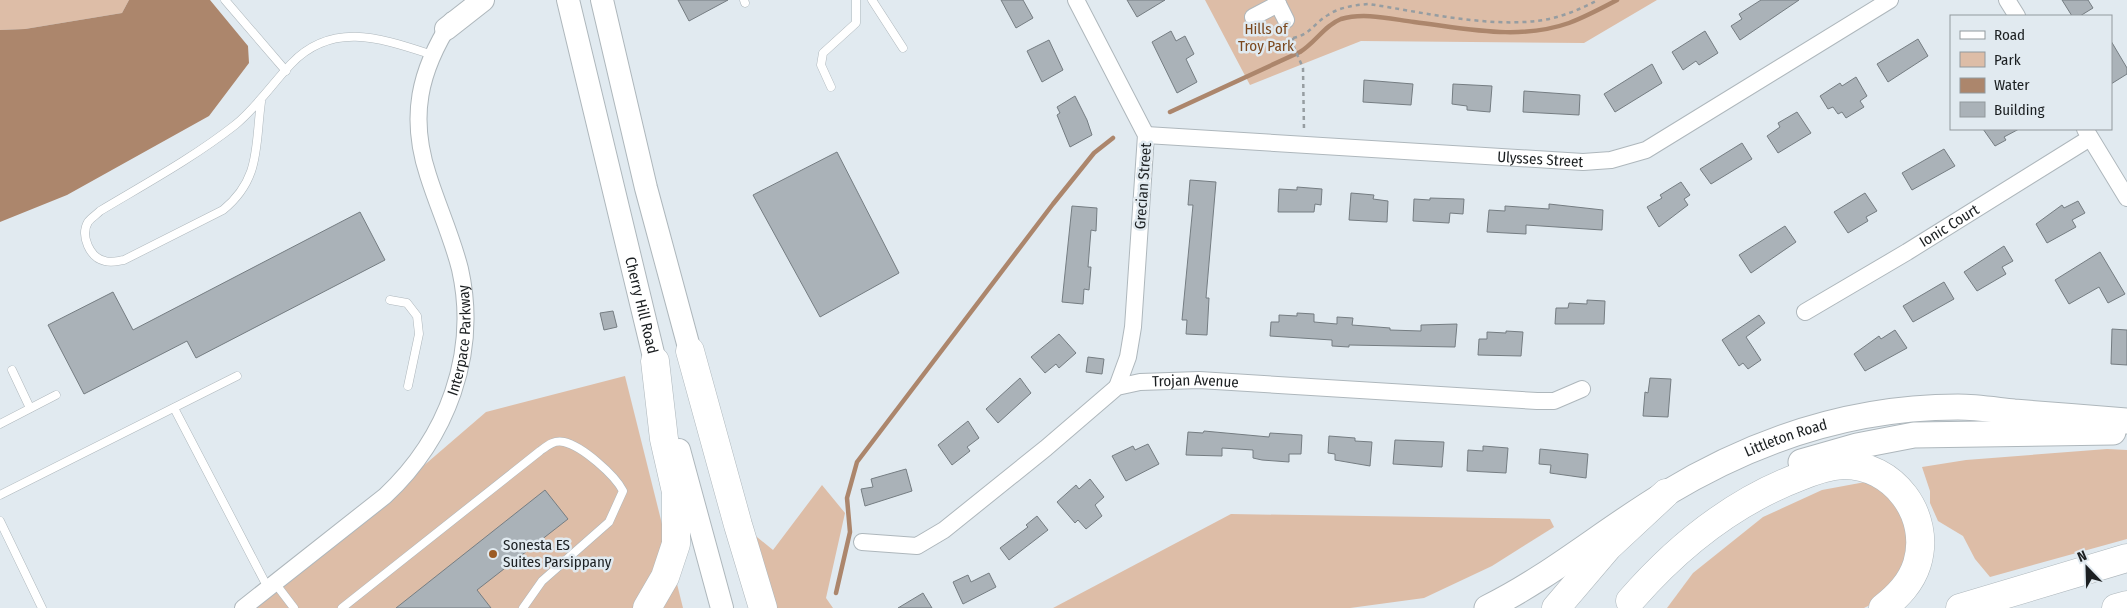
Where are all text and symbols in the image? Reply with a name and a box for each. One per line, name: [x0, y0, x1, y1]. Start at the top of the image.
legend: [1950, 15, 2112, 130]
park label: Hills of Troy Park: [1238, 20, 1294, 55]
text: Road: [1994, 26, 2025, 44]
text: Park: [1994, 51, 2021, 69]
text: Water: [1994, 76, 2030, 94]
text: Building: [1994, 101, 2045, 119]
street label: Grecian Street: [1131, 142, 1155, 230]
street label: Ulysses Street: [1497, 148, 1584, 171]
street label: Ionic Court: [1916, 200, 1982, 251]
street label: Cherry Hill Road: [621, 255, 662, 356]
street label: Interpace Parkway: [444, 284, 474, 398]
street label: Trojan Avenue: [1152, 371, 1239, 391]
street label: Littleton Road: [1741, 415, 1829, 461]
place label: Sonesta ES Suites Parsippany: [503, 536, 612, 571]
north arrow: [2062, 543, 2112, 593]
text: N: [2075, 547, 2089, 566]
marker: Sonesta ES Suites Parsippany: [487, 548, 499, 560]

